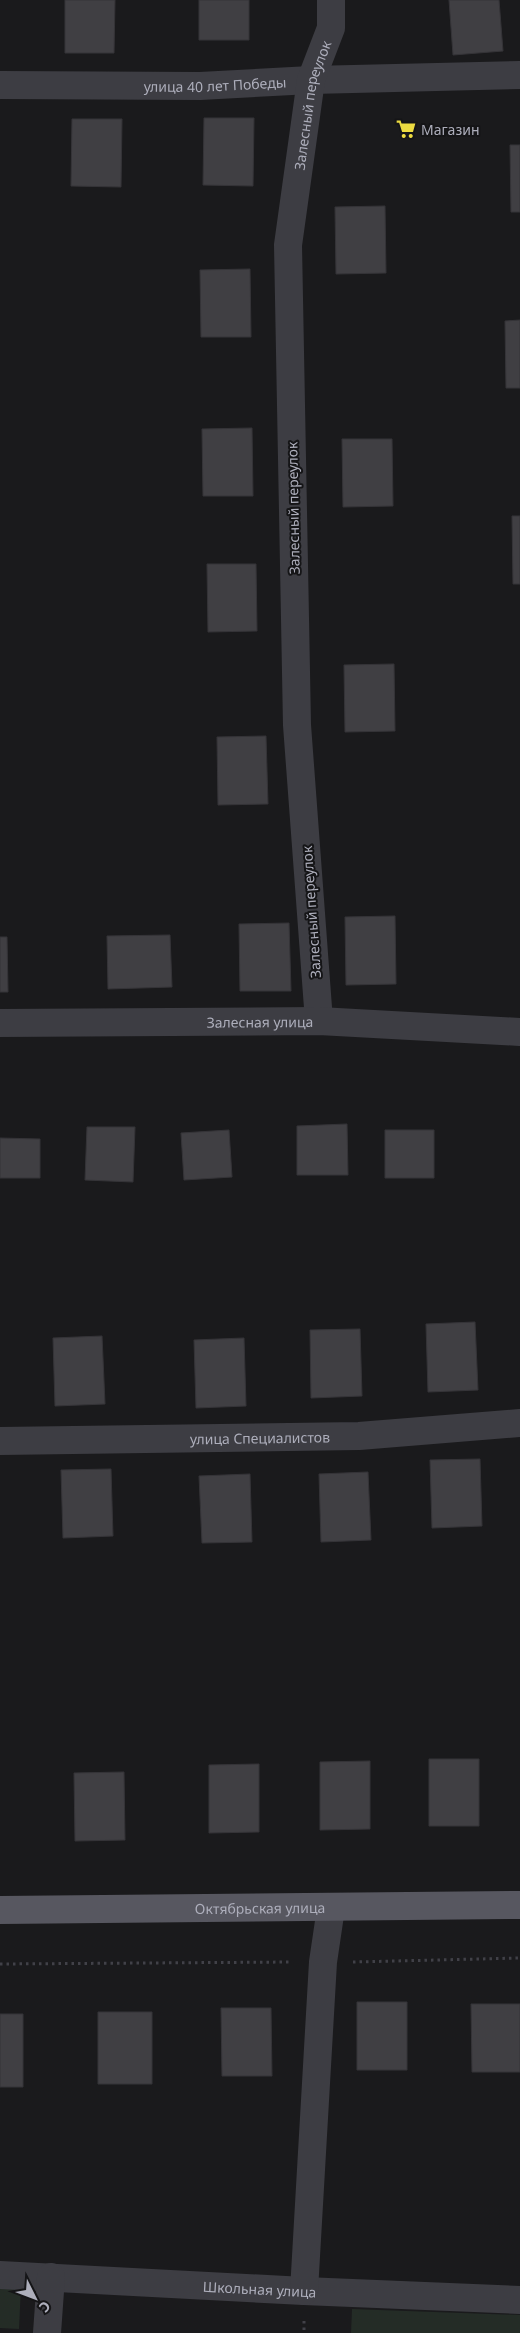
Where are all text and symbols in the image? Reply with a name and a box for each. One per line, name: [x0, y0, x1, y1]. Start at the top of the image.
street label: Залесный переулок: [289, 37, 335, 171]
street label: улица 40 лет Победы: [144, 72, 287, 96]
supermarket icon: Магазин: [395, 118, 417, 140]
place label: Магазин: [421, 120, 480, 139]
street label: Залесный переулок: [282, 441, 304, 574]
street label: Залесный переулок: [297, 845, 325, 979]
street label: Залесная улица: [207, 1012, 313, 1031]
street label: улица Специалистов: [190, 1427, 330, 1448]
street label: Октябрьская улица: [195, 1897, 325, 1918]
north arrow: [10, 2273, 60, 2323]
street label: Школьная улица: [202, 2276, 317, 2301]
text: С: [35, 2297, 55, 2317]

